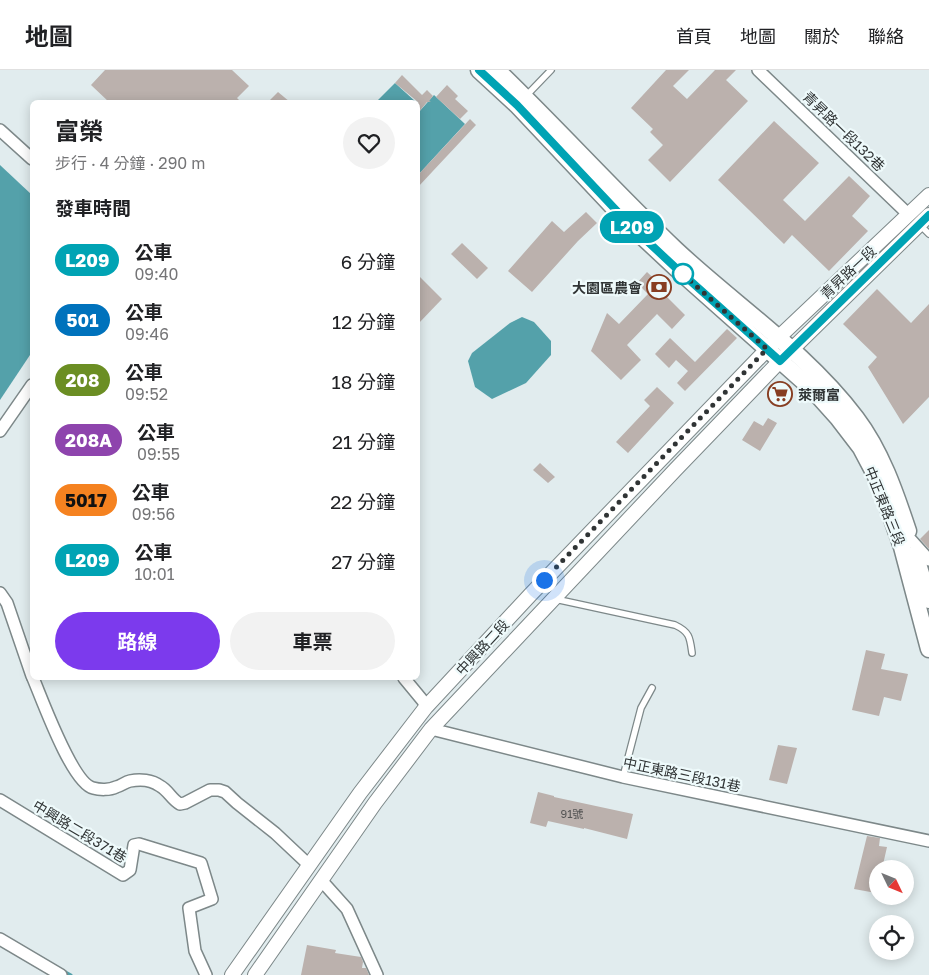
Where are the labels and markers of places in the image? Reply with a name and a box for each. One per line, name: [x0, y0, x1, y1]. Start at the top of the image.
unlabelled marker: [672, 263, 694, 285]
bank icon: 大園區農會: [646, 274, 672, 300]
place label: 大園區農會: [572, 279, 642, 296]
supermarket icon: 萊爾富: [767, 381, 793, 407]
place label: 萊爾富: [798, 386, 840, 403]

